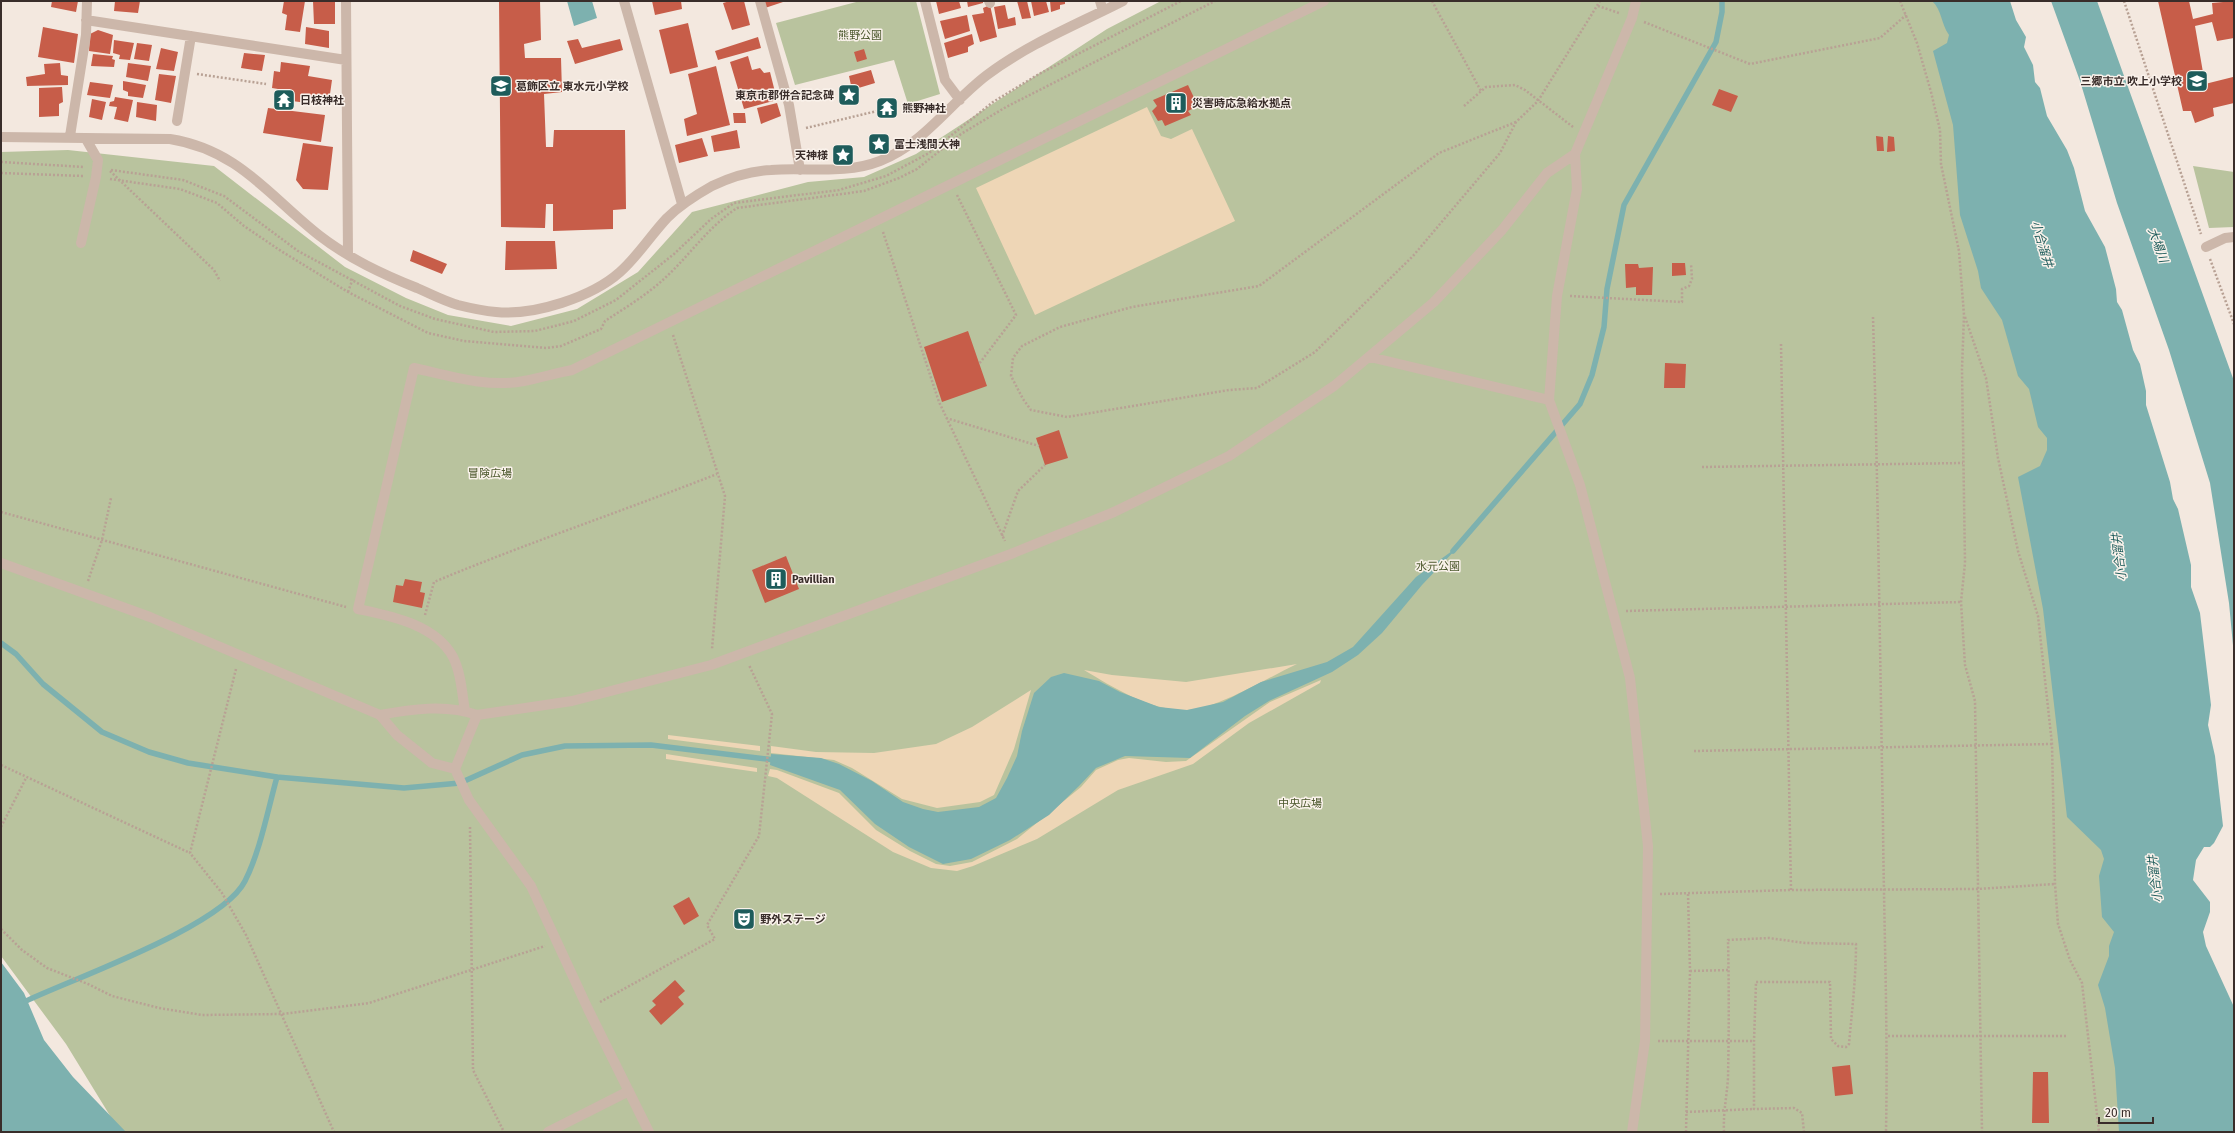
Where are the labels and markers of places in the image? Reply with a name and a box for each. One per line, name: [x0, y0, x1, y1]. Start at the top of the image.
school or university icon: 三郷市立 吹上小学校: [2184, 68, 2210, 94]
school or university icon: 葛飾区立 東水元小学校: [488, 73, 514, 99]
place label: 三郷市立 吹上小学校: [2080, 75, 2182, 88]
place label: 葛飾区立 東水元小学校: [516, 80, 629, 93]
place icon: 東京市郡併合記念碑: [836, 82, 862, 108]
temple icon: 日枝神社: [271, 87, 297, 113]
place label: 東京市郡併合記念碑: [735, 89, 834, 102]
building icon: 災害時応急給水拠点: [1163, 90, 1189, 116]
place label: 日枝神社: [300, 94, 344, 107]
temple icon: 熊野神社: [874, 95, 900, 121]
place label: 災害時応急給水拠点: [1192, 97, 1291, 110]
place label: 熊野神社: [902, 102, 946, 115]
place icon: 富士浅間大神: [866, 131, 892, 157]
place label: 富士浅間大神: [894, 138, 960, 151]
place icon: 天神様: [830, 142, 856, 168]
place label: 天神様: [795, 149, 828, 162]
building icon: Pavillian: [763, 566, 789, 592]
place label: Pavillian: [792, 573, 835, 586]
theatre icon: 野外ステージ: [731, 906, 757, 932]
place label: 野外ステージ: [760, 913, 826, 926]

